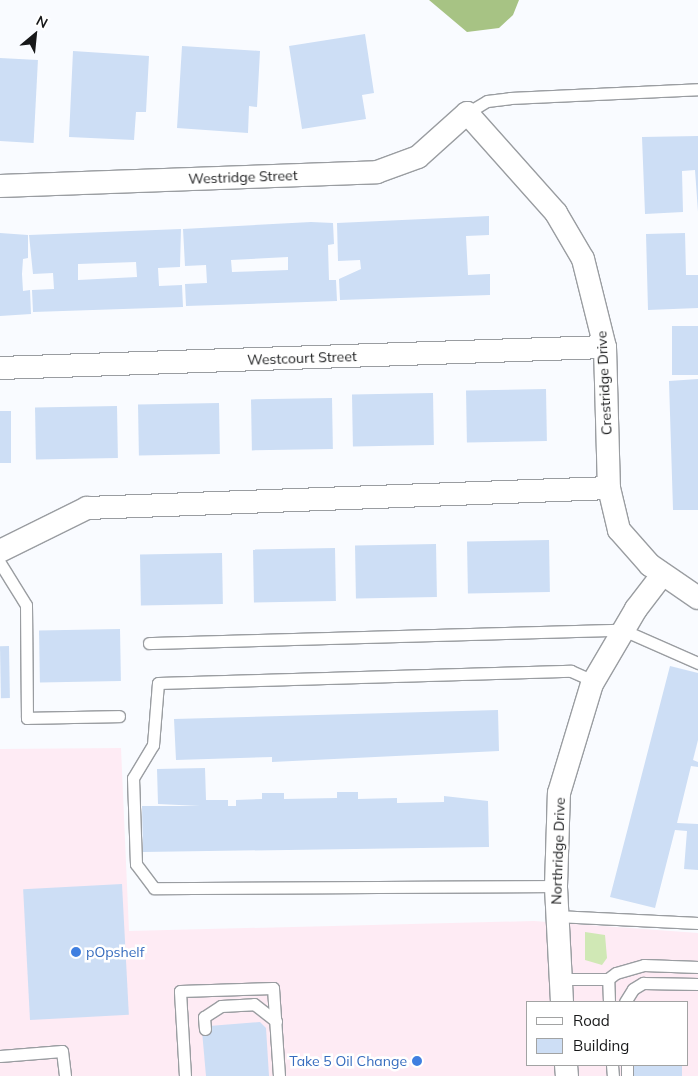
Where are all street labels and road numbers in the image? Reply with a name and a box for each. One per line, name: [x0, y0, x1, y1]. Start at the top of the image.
street label: Westridge Street: [188, 167, 298, 187]
street label: Crestridge Drive: [593, 330, 615, 436]
street label: Westcourt Street: [247, 348, 357, 368]
street label: Northridge Drive: [548, 797, 568, 905]

